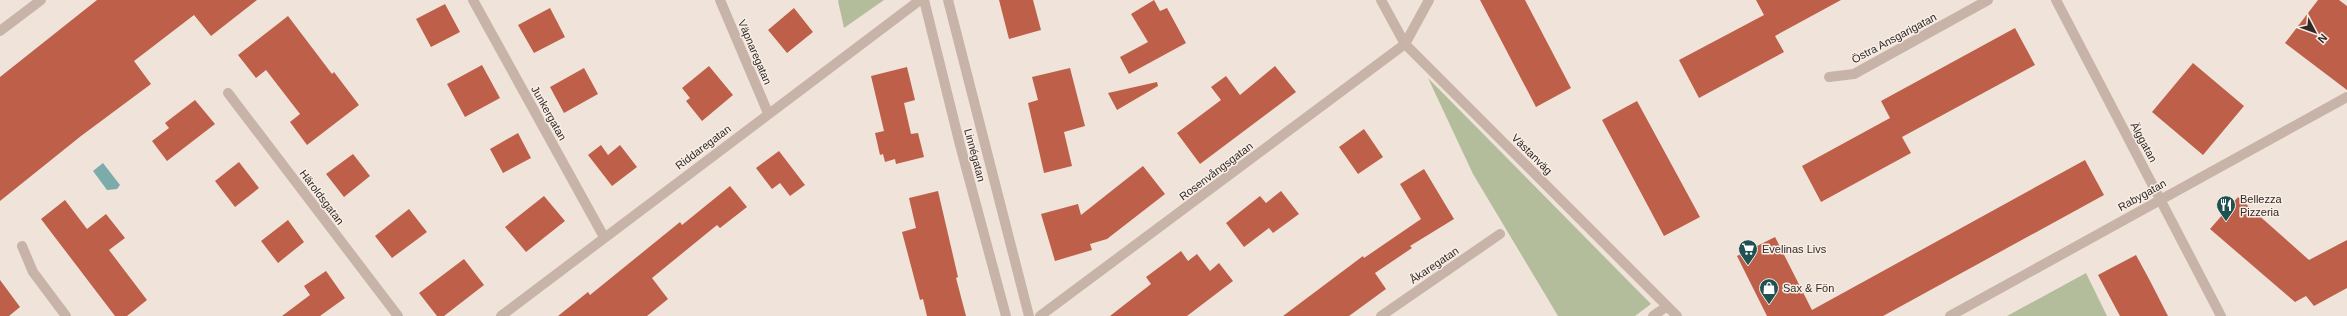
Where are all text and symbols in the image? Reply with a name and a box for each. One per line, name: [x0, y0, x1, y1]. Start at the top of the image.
street label: Östra Ansgarigatan: [1850, 11, 1938, 65]
north arrow: [2295, 12, 2335, 52]
street label: Väpnaregatan: [736, 18, 774, 86]
text: N: [2315, 32, 2330, 46]
street label: Junkergatan: [529, 84, 569, 142]
street label: Älggatan: [2129, 120, 2159, 164]
street label: Riddaregatan: [673, 122, 733, 172]
street label: Linnégatan: [962, 127, 988, 183]
street label: Västanväg: [1509, 131, 1555, 177]
street label: Rosenvångsgatan: [1177, 140, 1255, 202]
street label: Häroldsgatan: [298, 167, 346, 227]
street label: Rabygatan: [2116, 177, 2168, 213]
place label: Bellezza Pizzeria: [2240, 193, 2282, 218]
restaurant icon: Bellezza Pizzeria: [2215, 194, 2237, 222]
supermarket icon: Evelinas Livs: [1737, 238, 1759, 266]
place label: Evelinas Livs: [1762, 243, 1827, 255]
street label: Åkaregatan: [1407, 244, 1461, 286]
shop icon: Sax & Fön: [1758, 277, 1780, 305]
place label: Sax & Fön: [1783, 282, 1834, 294]

